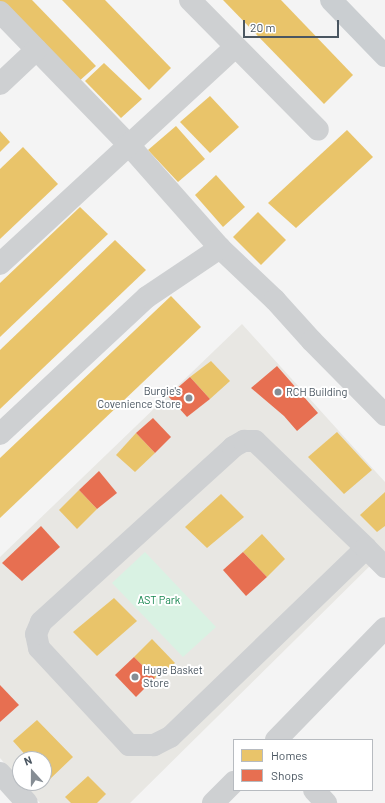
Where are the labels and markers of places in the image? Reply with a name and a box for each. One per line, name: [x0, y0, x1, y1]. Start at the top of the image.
place label: Burgie's Covenience Store: [97, 385, 181, 411]
place label: RCH Building: [286, 385, 347, 399]
marker: RCH Building: [273, 387, 283, 397]
marker: Burgie's Covenience Store: [184, 393, 194, 403]
place label: Huge Basket Store: [143, 664, 203, 690]
marker: Huge Basket Store: [130, 672, 140, 682]

